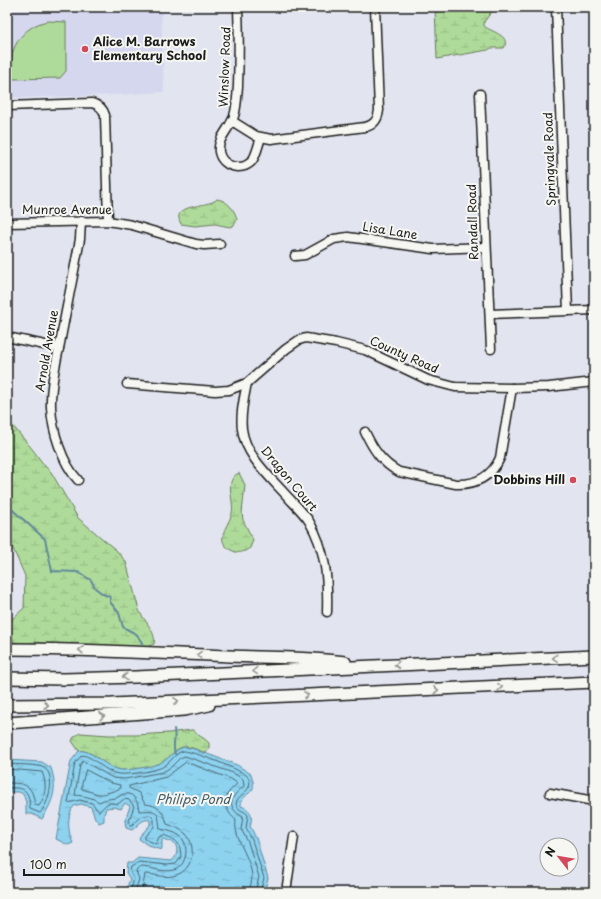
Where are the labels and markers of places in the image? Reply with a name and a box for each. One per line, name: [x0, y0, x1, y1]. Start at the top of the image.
place label: Alice M. Barrows Elementary School: [92, 32, 206, 64]
marker: Alice M. Barrows Elementary School: [80, 44, 90, 54]
place label: Dobbins Hill: [493, 470, 565, 488]
marker: Dobbins Hill: [568, 475, 578, 485]

